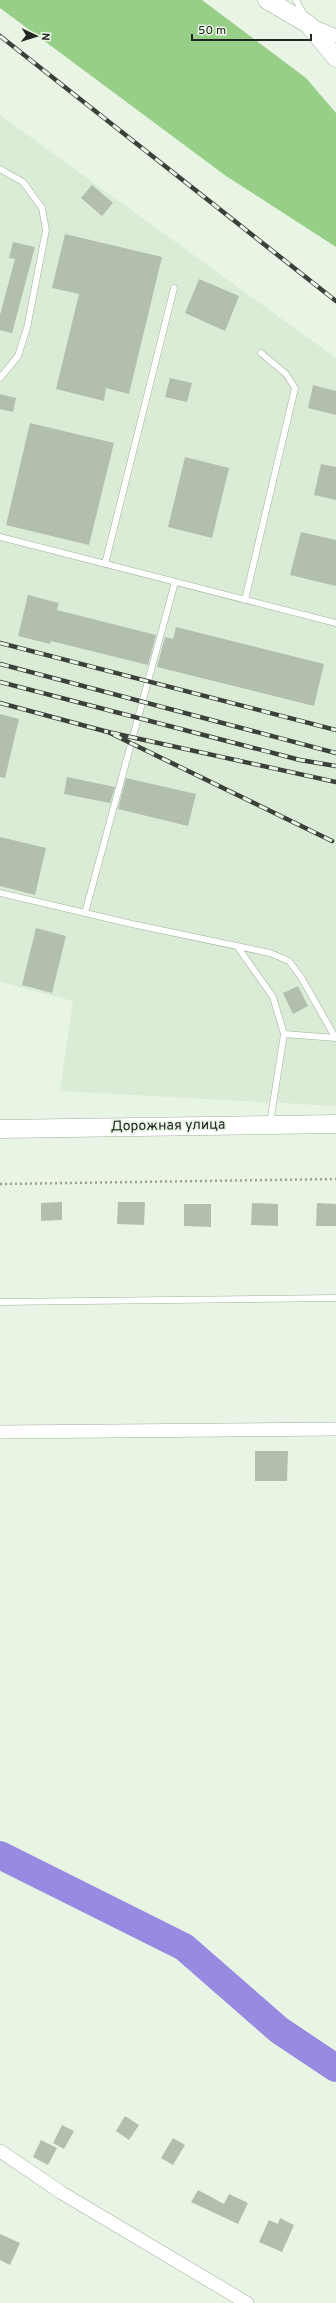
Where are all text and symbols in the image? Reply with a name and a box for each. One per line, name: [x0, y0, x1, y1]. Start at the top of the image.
north arrow: [16, 16, 56, 56]
scale bar: [192, 16, 311, 42]
text: 50 m: [198, 23, 226, 39]
text: N: [38, 32, 52, 41]
street label: Дорожная улица: [110, 1116, 226, 1136]

